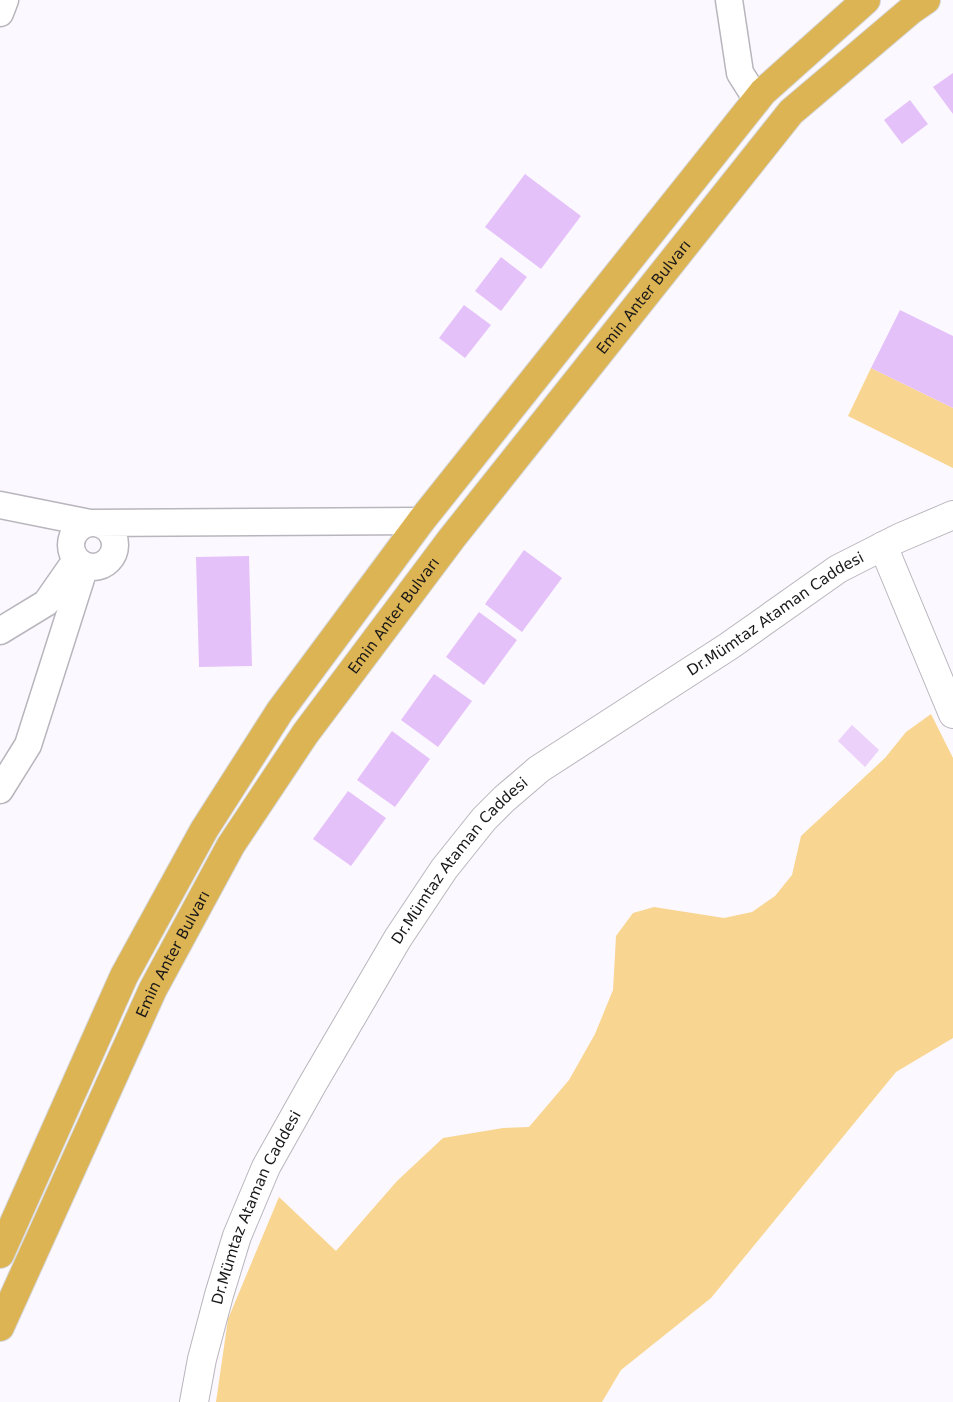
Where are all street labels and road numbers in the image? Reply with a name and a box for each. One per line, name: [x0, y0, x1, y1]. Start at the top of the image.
street label: Emin Anter Bulvarı: [593, 236, 695, 358]
street label: Dr.Mümtaz Ataman Caddesi: [684, 548, 867, 680]
street label: Emin Anter Bulvarı: [344, 554, 443, 677]
street label: Dr.Mümtaz Ataman Caddesi: [388, 774, 532, 947]
street label: Emin Anter Bulvarı: [132, 888, 214, 1020]
street label: Dr.Mümtaz Ataman Caddesi: [208, 1108, 305, 1307]

